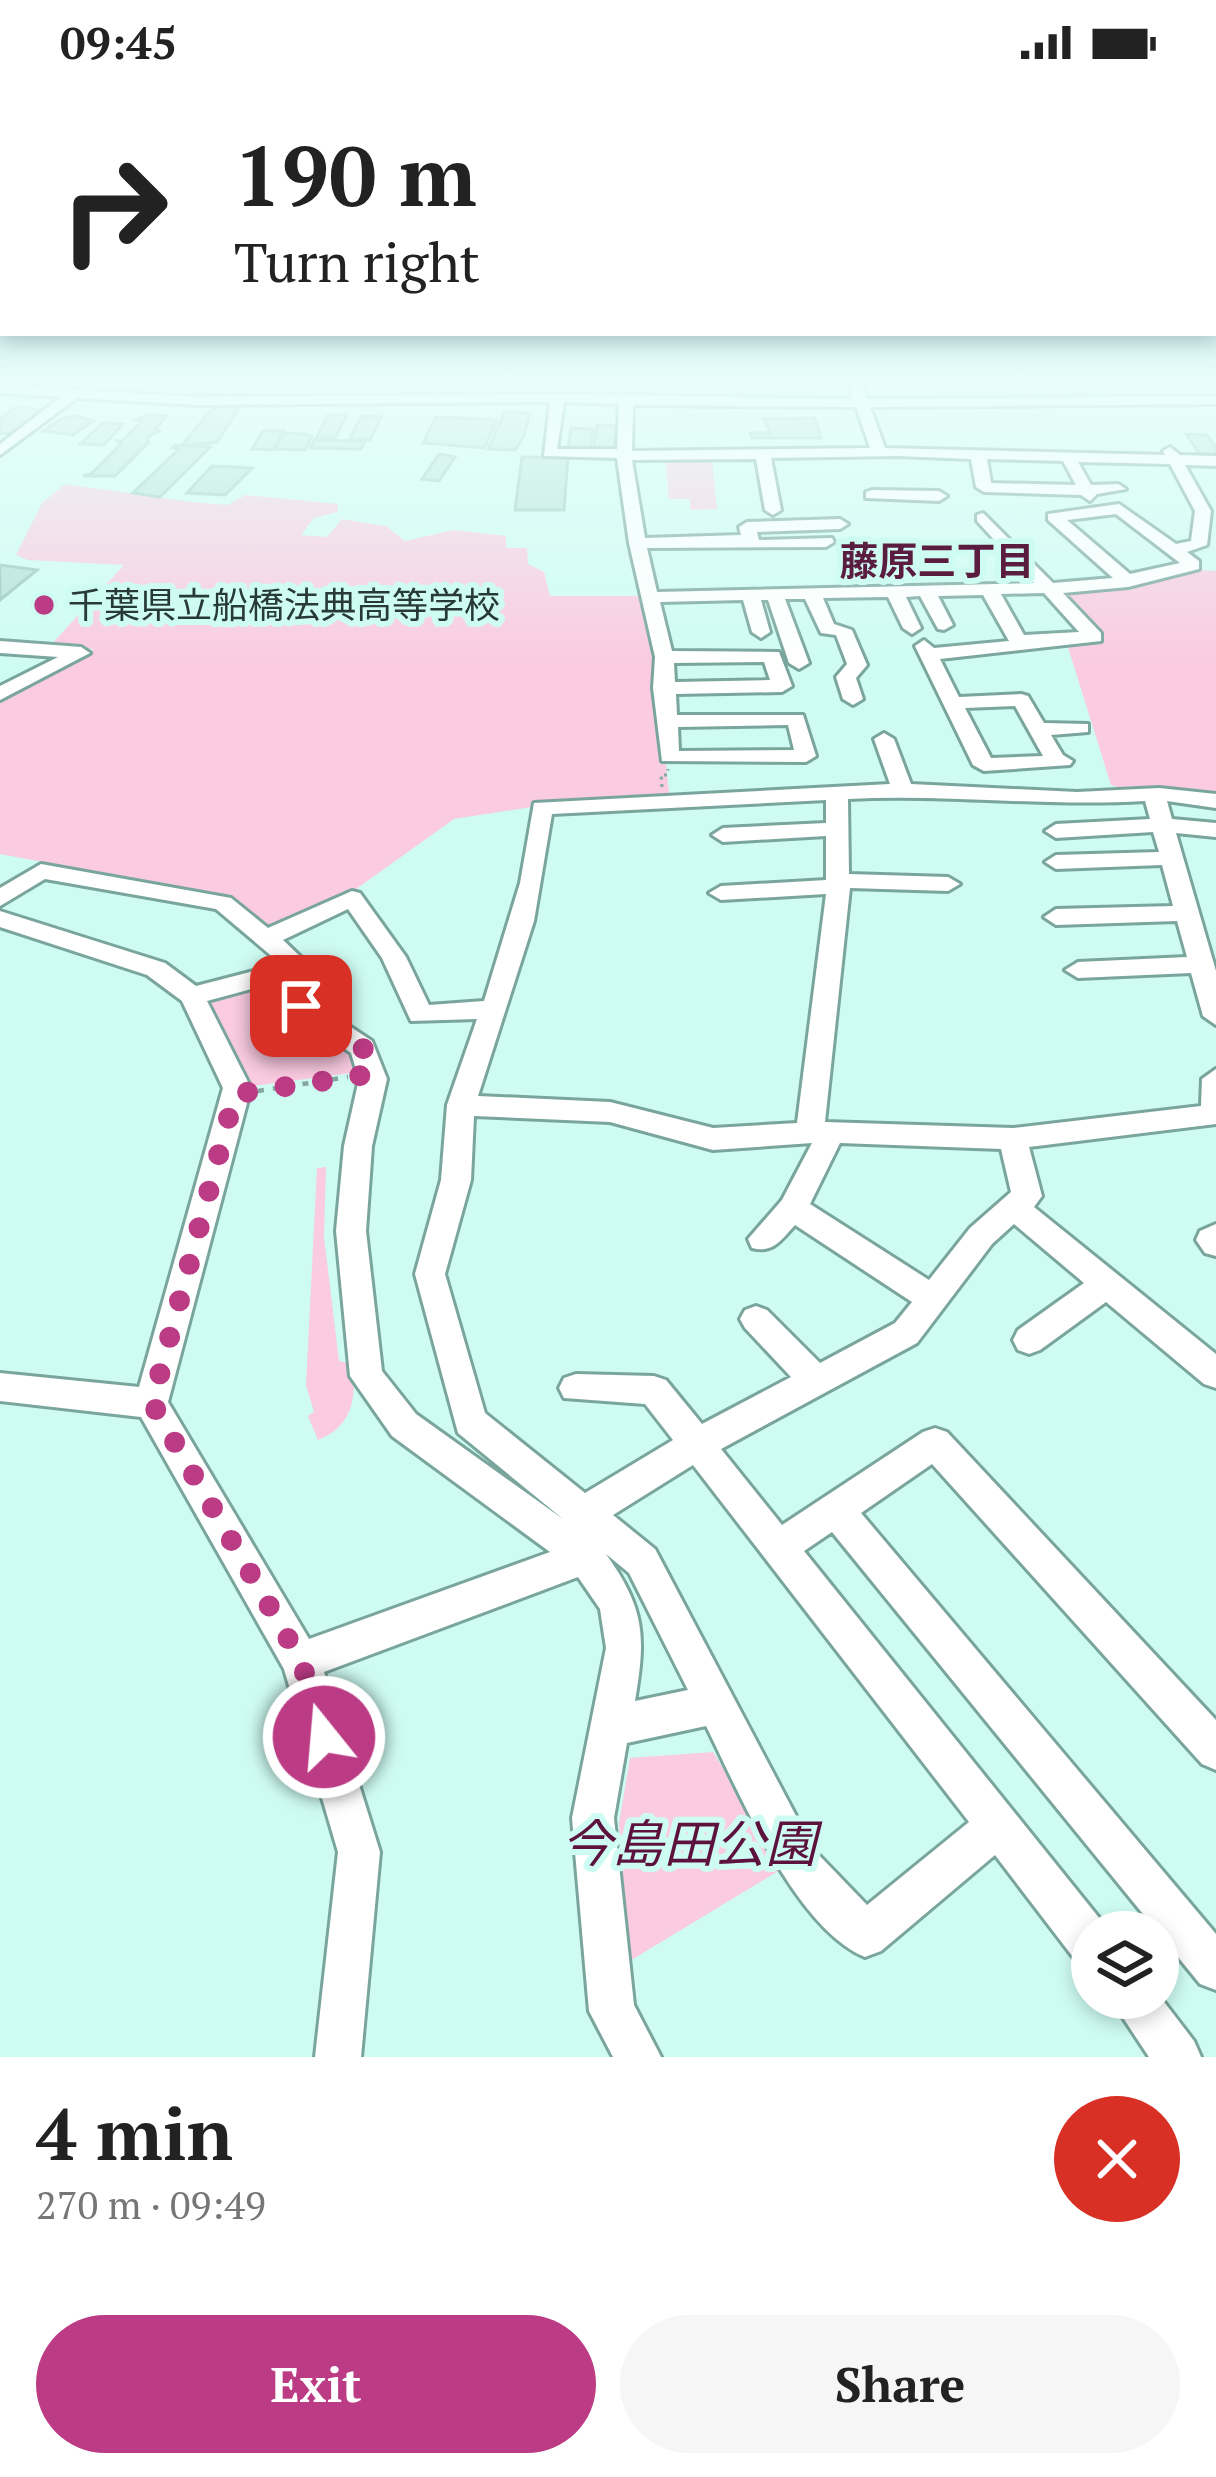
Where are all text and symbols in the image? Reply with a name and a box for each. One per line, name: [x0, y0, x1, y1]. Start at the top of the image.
text: 09:45: [60, 12, 177, 72]
text: 190 m: [234, 119, 477, 230]
icon: right: [36, 132, 192, 288]
text: Turn right: [234, 226, 480, 297]
district label: 藤原三丁目: [839, 534, 1035, 586]
place label: 千葉県立船橋法典高等学校: [68, 581, 500, 628]
marker: 千葉県立船橋法典高等学校: [31, 592, 57, 618]
pin: [250, 955, 352, 1057]
icon: arrive: [268, 973, 334, 1039]
position arrow: [261, 1674, 387, 1800]
park label: 今島田公園: [561, 1809, 822, 1877]
map controls: [1071, 1911, 1179, 2019]
button: layers: [1071, 1911, 1179, 2019]
text: 4 min: [36, 2085, 233, 2181]
button: close: [1054, 2096, 1180, 2222]
text: 270 m · 09:49: [36, 2178, 266, 2230]
button: Exit: [36, 2315, 596, 2453]
button: Share: [620, 2315, 1180, 2453]

